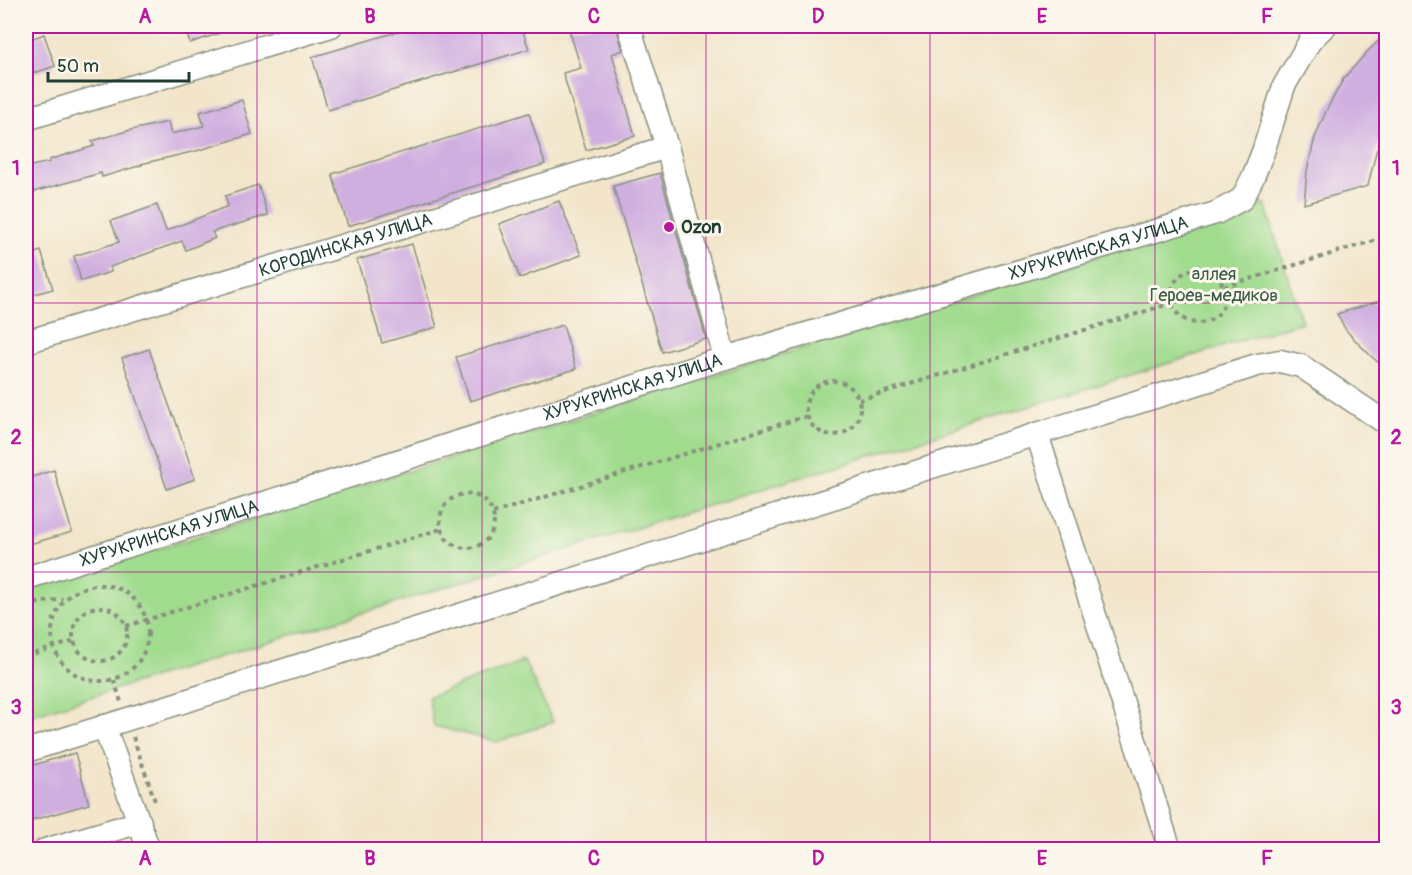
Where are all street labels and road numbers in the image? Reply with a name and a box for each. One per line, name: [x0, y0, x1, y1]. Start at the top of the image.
street label: КОРОДИНСКАЯ УЛИЦА: [256, 208, 435, 282]
street label: ХУРУКРИНСКАЯ УЛИЦА: [1006, 211, 1191, 286]
street label: ХУРУКРИНСКАЯ УЛИЦА: [541, 349, 725, 426]
street label: ХУРУКРИНСКАЯ УЛИЦА: [77, 494, 262, 572]

